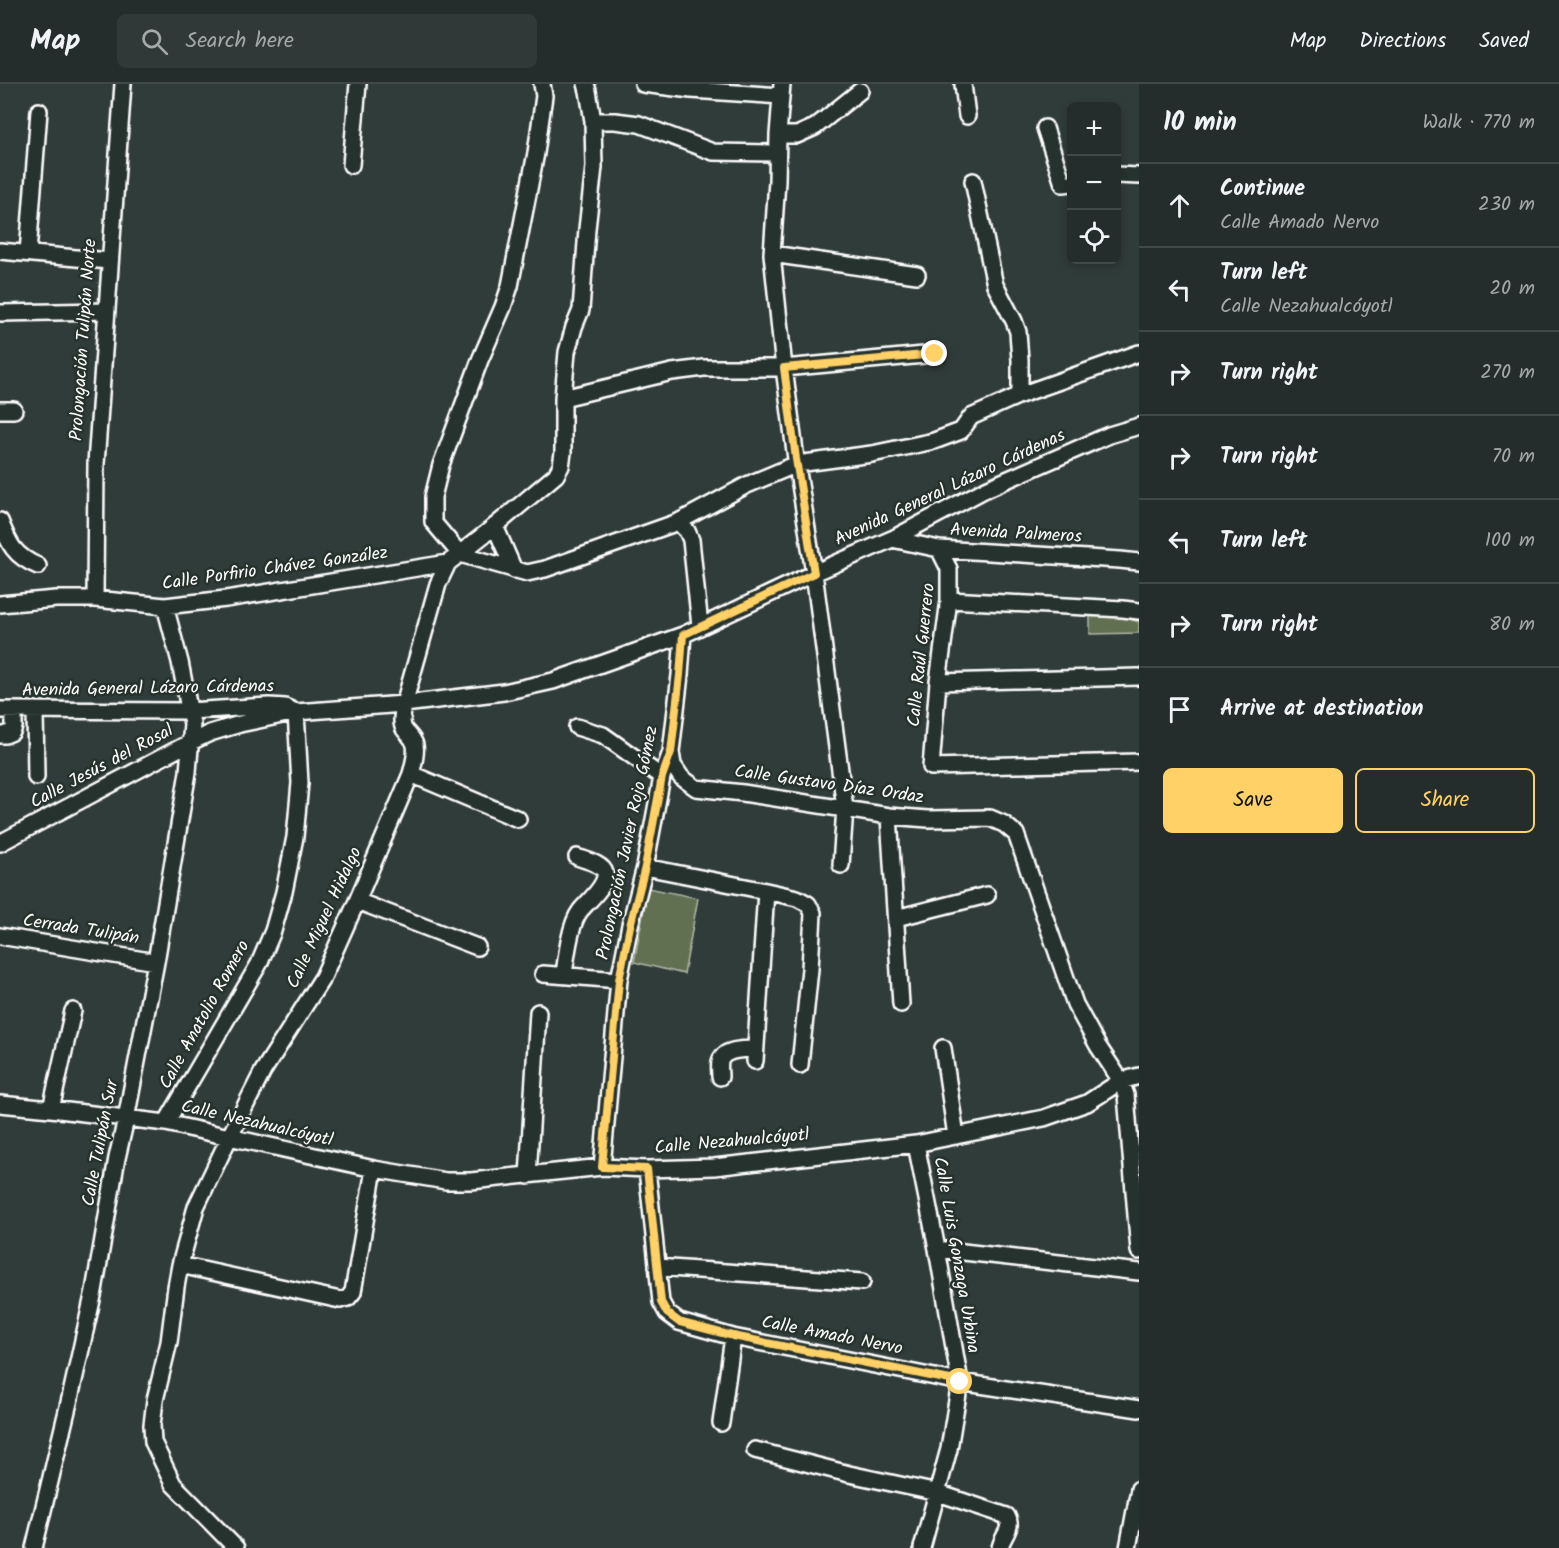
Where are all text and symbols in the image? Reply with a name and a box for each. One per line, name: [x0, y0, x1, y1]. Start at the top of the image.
search box: [117, 14, 537, 68]
text: Map: [30, 19, 81, 64]
text: Search here: [186, 24, 294, 59]
icon: search: [138, 25, 171, 58]
text: Map: [1290, 25, 1326, 58]
text: Directions: [1359, 25, 1446, 58]
text: Saved: [1479, 25, 1529, 58]
map controls: [1067, 102, 1121, 264]
button: +: [1067, 102, 1121, 156]
text: 10 min: [1163, 102, 1237, 144]
text: Walk · 770 m: [1423, 107, 1535, 139]
button: −: [1067, 156, 1121, 210]
text: Continue: [1220, 172, 1305, 207]
icon: ahead: [1163, 189, 1196, 222]
text: 230 m: [1478, 189, 1535, 221]
text: Calle Amado Nervo: [1220, 207, 1379, 239]
button: locate: [1067, 210, 1121, 264]
street label: Prolongación Tulipán Norte: [62, 238, 106, 442]
text: Turn left: [1220, 256, 1307, 291]
icon: left: [1163, 273, 1196, 306]
text: 20 m: [1489, 273, 1535, 305]
text: Calle Nezahualcóyotl: [1220, 291, 1393, 323]
route end: [921, 340, 947, 366]
text: Turn right: [1220, 356, 1318, 391]
icon: right: [1163, 357, 1196, 390]
text: 270 m: [1480, 357, 1535, 389]
street label: Avenida General Lázaro Cárdenas: [830, 421, 1071, 554]
text: Turn right: [1220, 440, 1318, 475]
icon: right: [1163, 441, 1196, 474]
text: 70 m: [1492, 441, 1535, 473]
street label: Avenida Palmeros: [949, 516, 1083, 552]
text: Turn left: [1220, 524, 1307, 559]
icon: left: [1163, 525, 1196, 558]
text: 100 m: [1485, 525, 1535, 557]
street label: Calle Porfirio Chávez González: [160, 539, 390, 599]
street label: Calle Raúl Guerrero: [900, 582, 944, 728]
text: Turn right: [1220, 608, 1318, 643]
icon: right: [1163, 609, 1196, 642]
text: 80 m: [1489, 609, 1535, 641]
street label: Avenida General Lázaro Cárdenas: [22, 672, 275, 706]
text: Arrive at destination: [1220, 692, 1423, 727]
icon: arrive: [1163, 693, 1196, 726]
street label: Calle Jesús del Rosal: [25, 717, 179, 817]
street label: Prolongación Javier Rojo Gómez: [589, 723, 667, 963]
street label: Calle Gustavo Díaz Ordaz: [732, 757, 926, 813]
button: Save: [1163, 768, 1343, 833]
button: Share: [1355, 768, 1535, 833]
street label: Calle Miguel Hidalgo: [279, 842, 371, 994]
street label: Cerrada Tulipán: [21, 906, 141, 954]
street label: Calle Anatolio Romero: [152, 935, 258, 1095]
street label: Calle Tulipán Sur: [75, 1076, 128, 1209]
street label: Calle Nezahualcóyotl: [178, 1092, 336, 1156]
street label: Calle Nezahualcóyotl: [653, 1121, 811, 1163]
street label: Calle Luis Gonzaga Urbina: [924, 1155, 988, 1355]
street label: Calle Amado Nervo: [759, 1308, 905, 1364]
route start: [946, 1368, 972, 1394]

